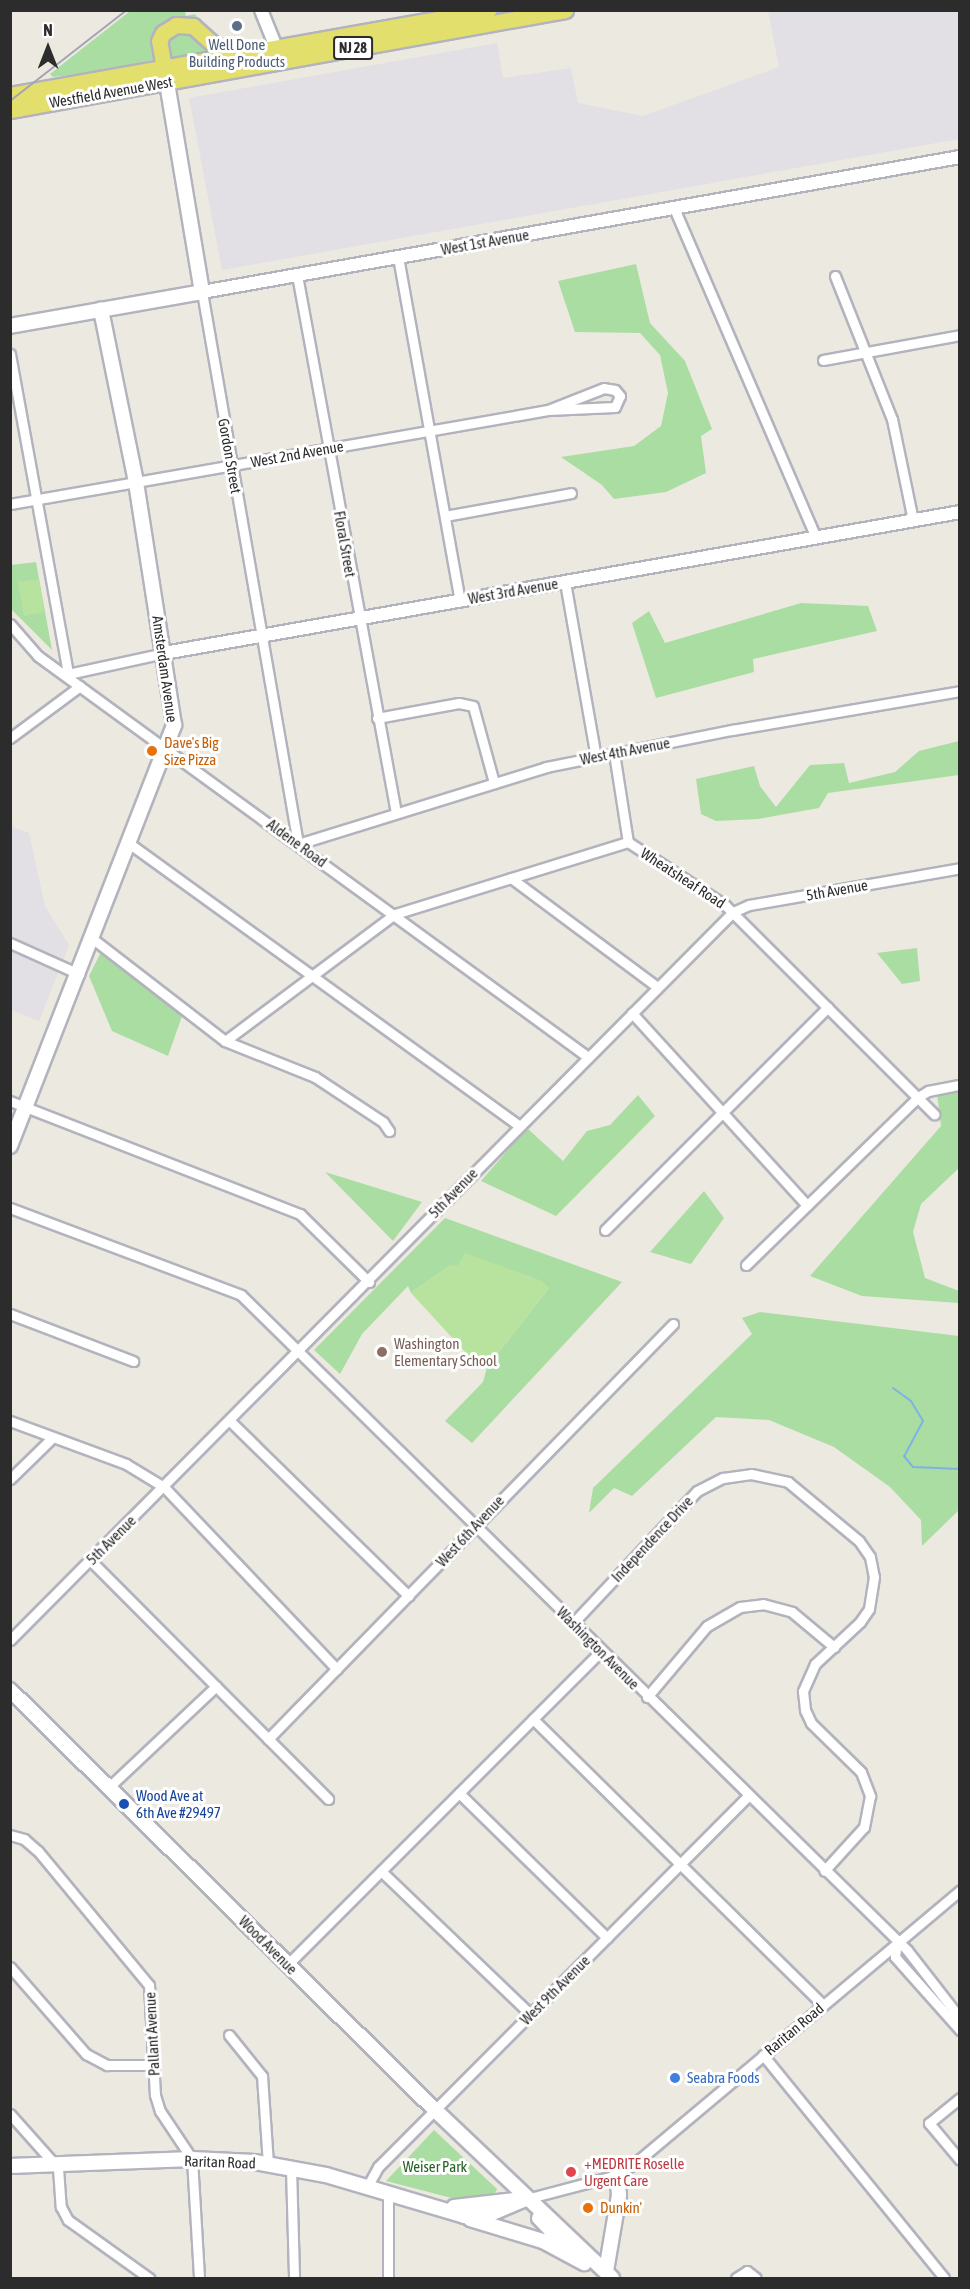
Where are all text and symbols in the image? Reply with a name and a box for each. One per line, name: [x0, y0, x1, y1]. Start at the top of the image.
north arrow: [18, 18, 78, 78]
marker: Well Done Building Products: [230, 19, 244, 33]
text: N: [43, 21, 53, 39]
place label: Well Done Building Products: [189, 35, 285, 70]
road number: NJ 28: [332, 37, 374, 59]
street label: Westfield Avenue West: [48, 72, 174, 112]
street label: West 1st Avenue: [440, 225, 530, 259]
street label: Gordon Street: [215, 417, 245, 495]
street label: West 2nd Avenue: [249, 437, 345, 471]
street label: Floral Street: [330, 509, 360, 579]
street label: West 3rd Avenue: [467, 574, 559, 608]
street label: Amsterdam Avenue: [149, 615, 181, 723]
place label: Dave's Big Size Pizza: [164, 733, 219, 768]
street label: West 4th Avenue: [579, 733, 671, 769]
marker: Dave's Big Size Pizza: [145, 744, 159, 758]
street label: Aldene Road: [263, 815, 331, 871]
street label: Wheatsheaf Road: [637, 844, 729, 912]
street label: 5th Avenue: [805, 876, 869, 904]
street label: 5th Avenue: [425, 1164, 481, 1222]
place label: Washington Elementary School: [394, 1334, 497, 1369]
marker: Washington Elementary School: [375, 1345, 389, 1359]
street label: West 6th Avenue: [432, 1492, 508, 1570]
street label: Independence Drive: [608, 1492, 696, 1586]
street label: 5th Avenue: [83, 1512, 139, 1568]
street label: Washington Avenue: [553, 1603, 643, 1693]
place label: Wood Ave at 6th Ave #29497: [136, 1786, 221, 1821]
marker: Wood Ave at 6th Ave #29497: [117, 1797, 131, 1811]
street label: Wood Avenue: [235, 1912, 301, 1978]
street label: West 9th Avenue: [516, 1951, 594, 2029]
street label: Pallant Avenue: [141, 1992, 163, 2076]
street label: Raritan Road: [761, 1999, 827, 2059]
place label: Seabra Foods: [687, 2069, 760, 2087]
marker: Seabra Foods: [668, 2071, 682, 2085]
street label: Raritan Road: [184, 2152, 256, 2172]
place label: +MEDRITE Roselle Urgent Care: [584, 2154, 684, 2189]
park label: Weiser Park: [403, 2158, 467, 2176]
marker: +MEDRITE Roselle Urgent Care: [562, 2163, 580, 2181]
place label: Dunkin': [600, 2199, 642, 2217]
marker: Dunkin': [581, 2201, 595, 2215]

